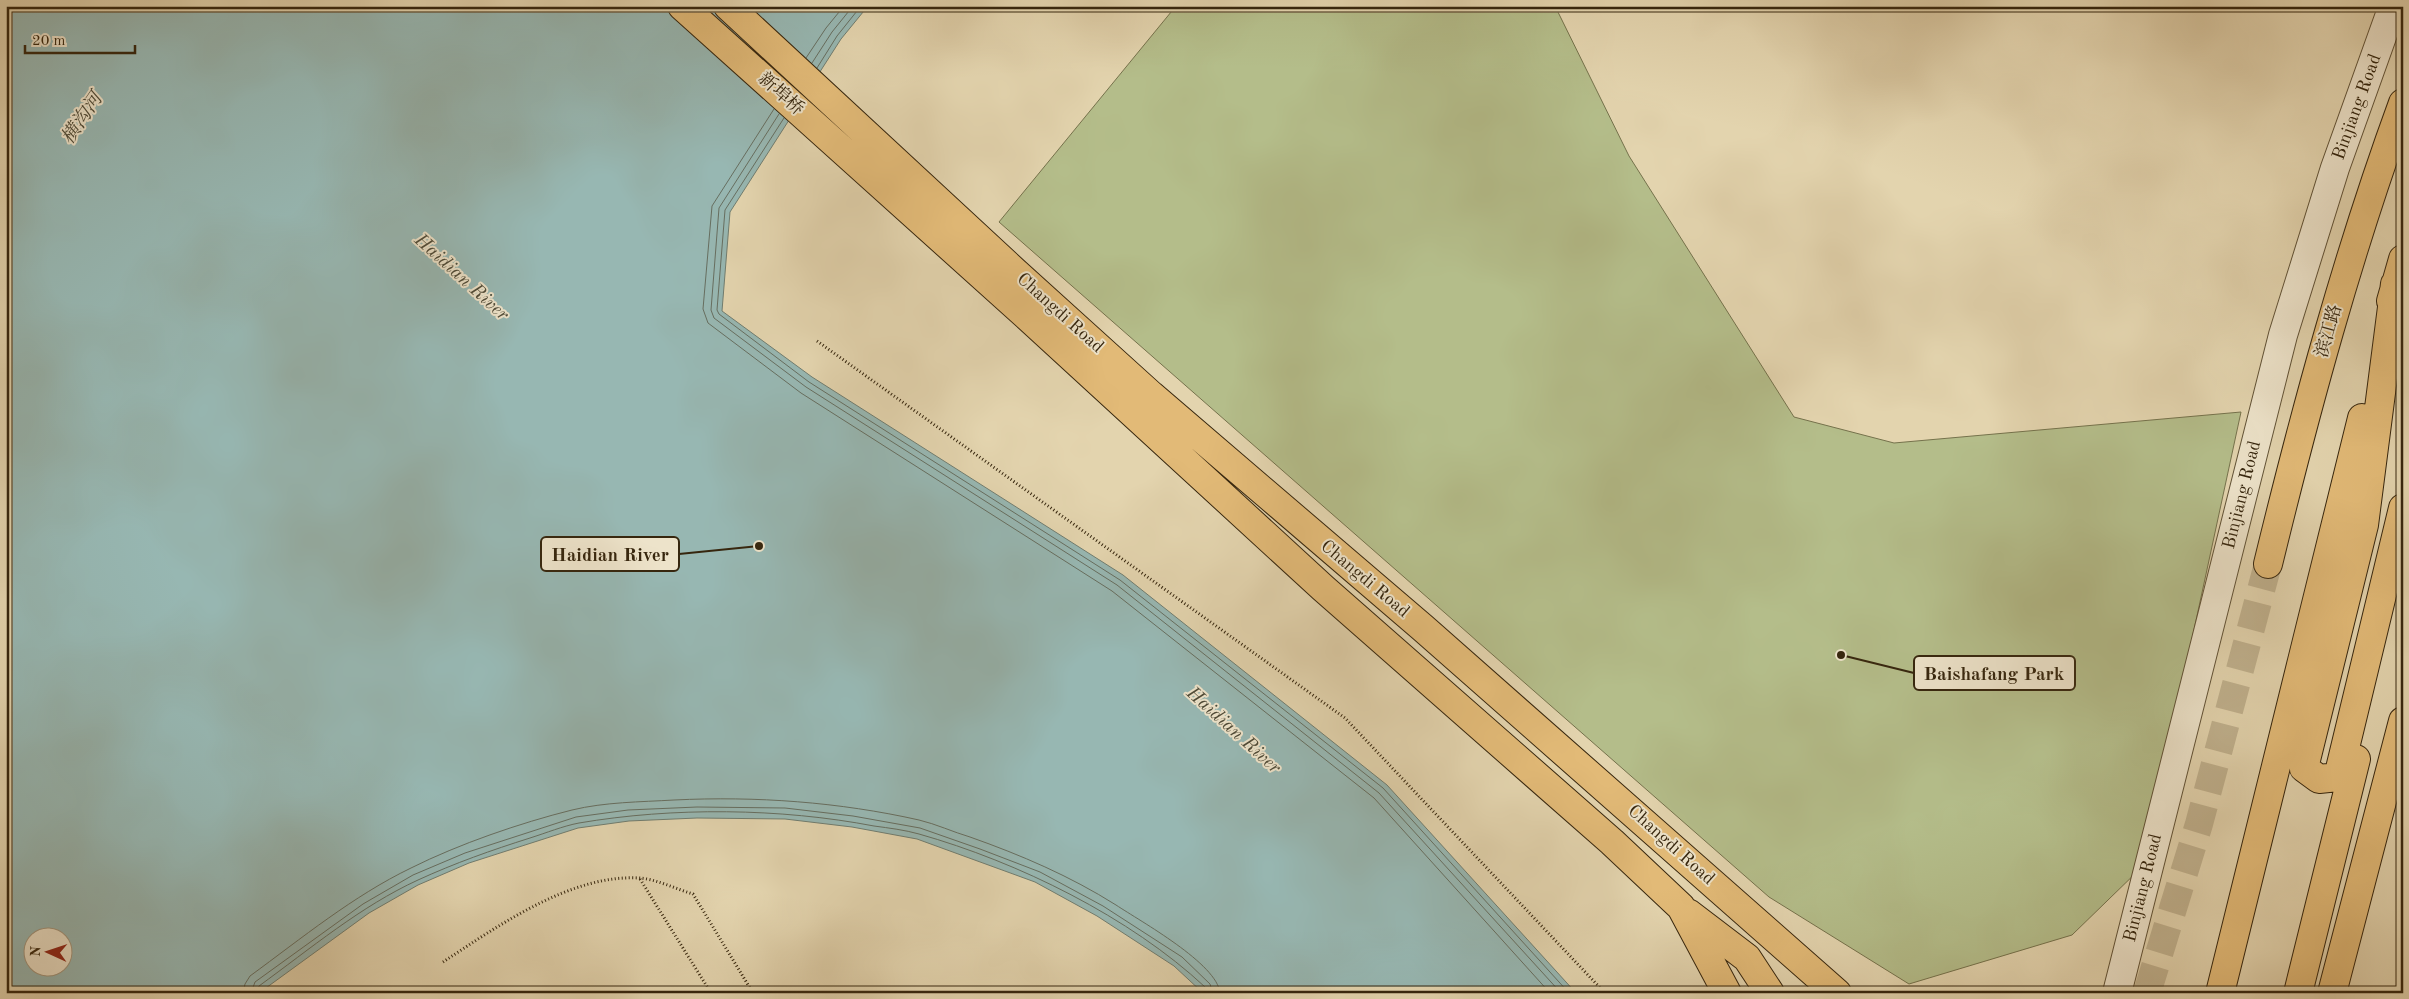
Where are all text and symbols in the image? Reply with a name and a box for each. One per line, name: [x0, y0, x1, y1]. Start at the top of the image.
scale bar: [25, 22, 135, 54]
text: 20 m: [32, 34, 66, 49]
street label: Binjiang Road: [2330, 52, 2384, 162]
street label: 新埠桥: [755, 68, 808, 119]
water label: 横沟河: [58, 86, 108, 148]
water label: Haidian River: [410, 230, 512, 326]
street label: Changdi Road: [1013, 270, 1107, 356]
street label: 滨江路: [2311, 302, 2345, 359]
street label: Binjiang Road: [2220, 439, 2264, 551]
callout: Haidian River: [541, 537, 679, 571]
street label: Changdi Road: [1317, 537, 1413, 621]
text: Haidian River: [551, 547, 669, 566]
callout: Baishafang Park: [1914, 656, 2075, 690]
text: Baishafang Park: [1924, 666, 2065, 685]
water label: Haidian River: [1182, 683, 1284, 779]
street label: Changdi Road: [1624, 802, 1718, 888]
street label: Binjiang Road: [2121, 832, 2165, 944]
north arrow: [22, 926, 72, 976]
text: N: [29, 945, 43, 957]

